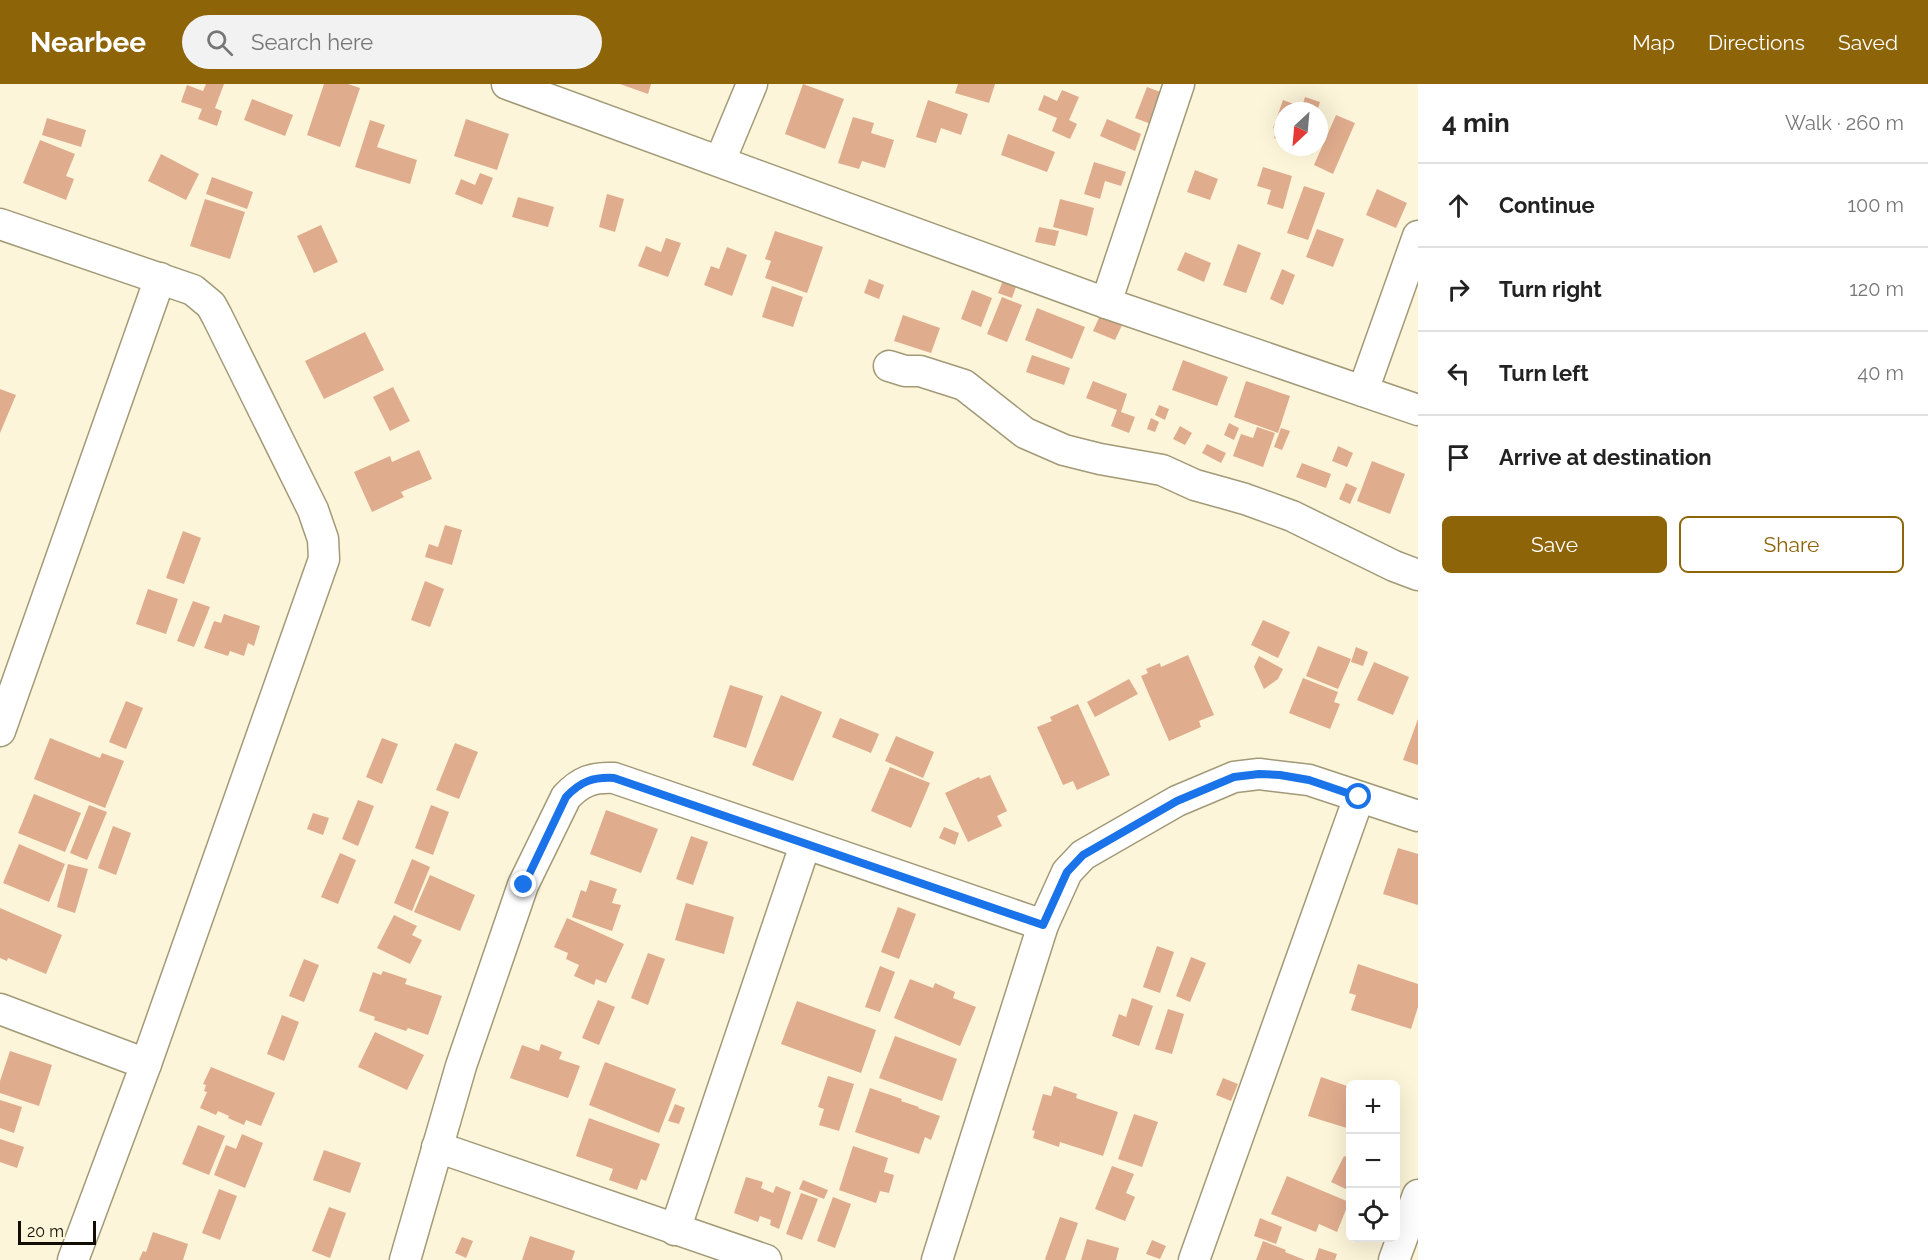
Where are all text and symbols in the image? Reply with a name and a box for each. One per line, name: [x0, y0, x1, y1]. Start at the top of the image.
search box: [182, 15, 602, 69]
text: Nearbee: [30, 26, 146, 59]
icon: search: [203, 26, 236, 59]
text: Search here: [251, 29, 373, 55]
text: Map: [1632, 30, 1675, 55]
text: Directions: [1708, 30, 1805, 55]
text: Saved: [1838, 30, 1898, 55]
north arrow: [1274, 102, 1328, 156]
text: 4 min: [1442, 108, 1510, 138]
text: Walk · 260 m: [1785, 111, 1904, 135]
icon: ahead: [1442, 189, 1475, 222]
text: Continue: [1499, 192, 1595, 218]
text: 100 m: [1847, 193, 1904, 217]
icon: right: [1442, 273, 1475, 306]
text: Turn right: [1499, 276, 1602, 302]
text: 120 m: [1849, 277, 1904, 301]
icon: left: [1442, 357, 1475, 390]
text: Turn left: [1499, 360, 1589, 386]
text: 40 m: [1857, 361, 1904, 385]
icon: arrive: [1442, 441, 1475, 474]
text: Arrive at destination: [1499, 444, 1712, 470]
button: Save: [1442, 516, 1667, 573]
button: Share: [1679, 516, 1904, 573]
route start: [1345, 783, 1371, 809]
route end: [510, 871, 536, 897]
map controls: [1346, 1080, 1400, 1242]
button: +: [1346, 1080, 1400, 1134]
button: −: [1346, 1134, 1400, 1188]
button: locate: [1346, 1188, 1400, 1242]
scale bar: [18, 1218, 96, 1246]
text: 20 m: [27, 1222, 64, 1241]

